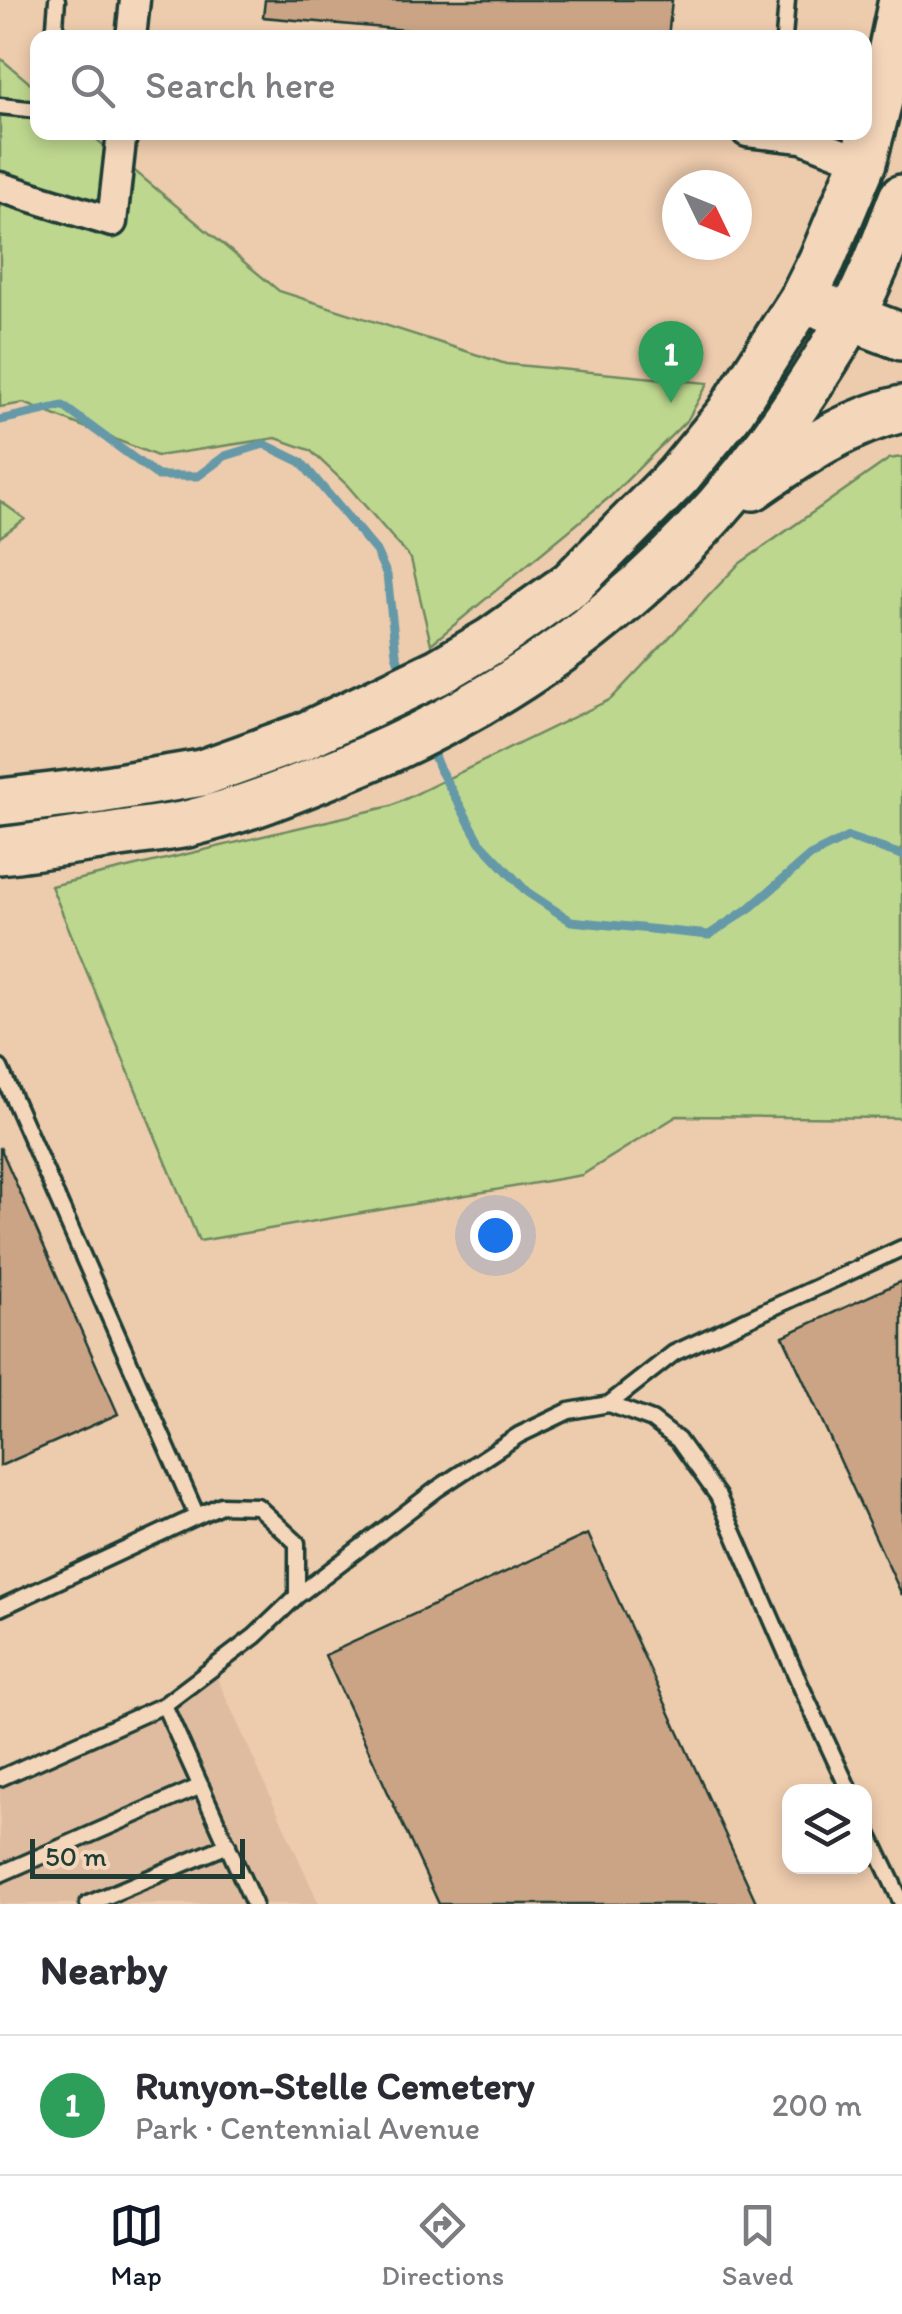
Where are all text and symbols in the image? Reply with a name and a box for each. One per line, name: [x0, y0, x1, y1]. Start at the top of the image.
search box: [30, 30, 872, 140]
icon: search: [65, 58, 120, 113]
text: Search here: [145, 62, 336, 108]
north arrow: [662, 170, 752, 260]
pin: 1: [638, 320, 704, 403]
your location: [470, 1210, 521, 1261]
map controls: [782, 1784, 872, 1874]
button: layers: [782, 1784, 872, 1874]
scale bar: [30, 1834, 245, 1878]
text: 50 m: [45, 1839, 107, 1873]
text: Nearby: [40, 1944, 167, 1995]
text: Runyon-Stelle Cemetery: [135, 2063, 535, 2109]
text: 1: [65, 2086, 80, 2124]
text: 200 m: [772, 2086, 862, 2124]
text: Park · Centennial Avenue: [135, 2109, 480, 2147]
tab: Map: [109, 2198, 164, 2292]
tab: Directions: [381, 2198, 504, 2292]
tab: Saved: [722, 2198, 793, 2292]

